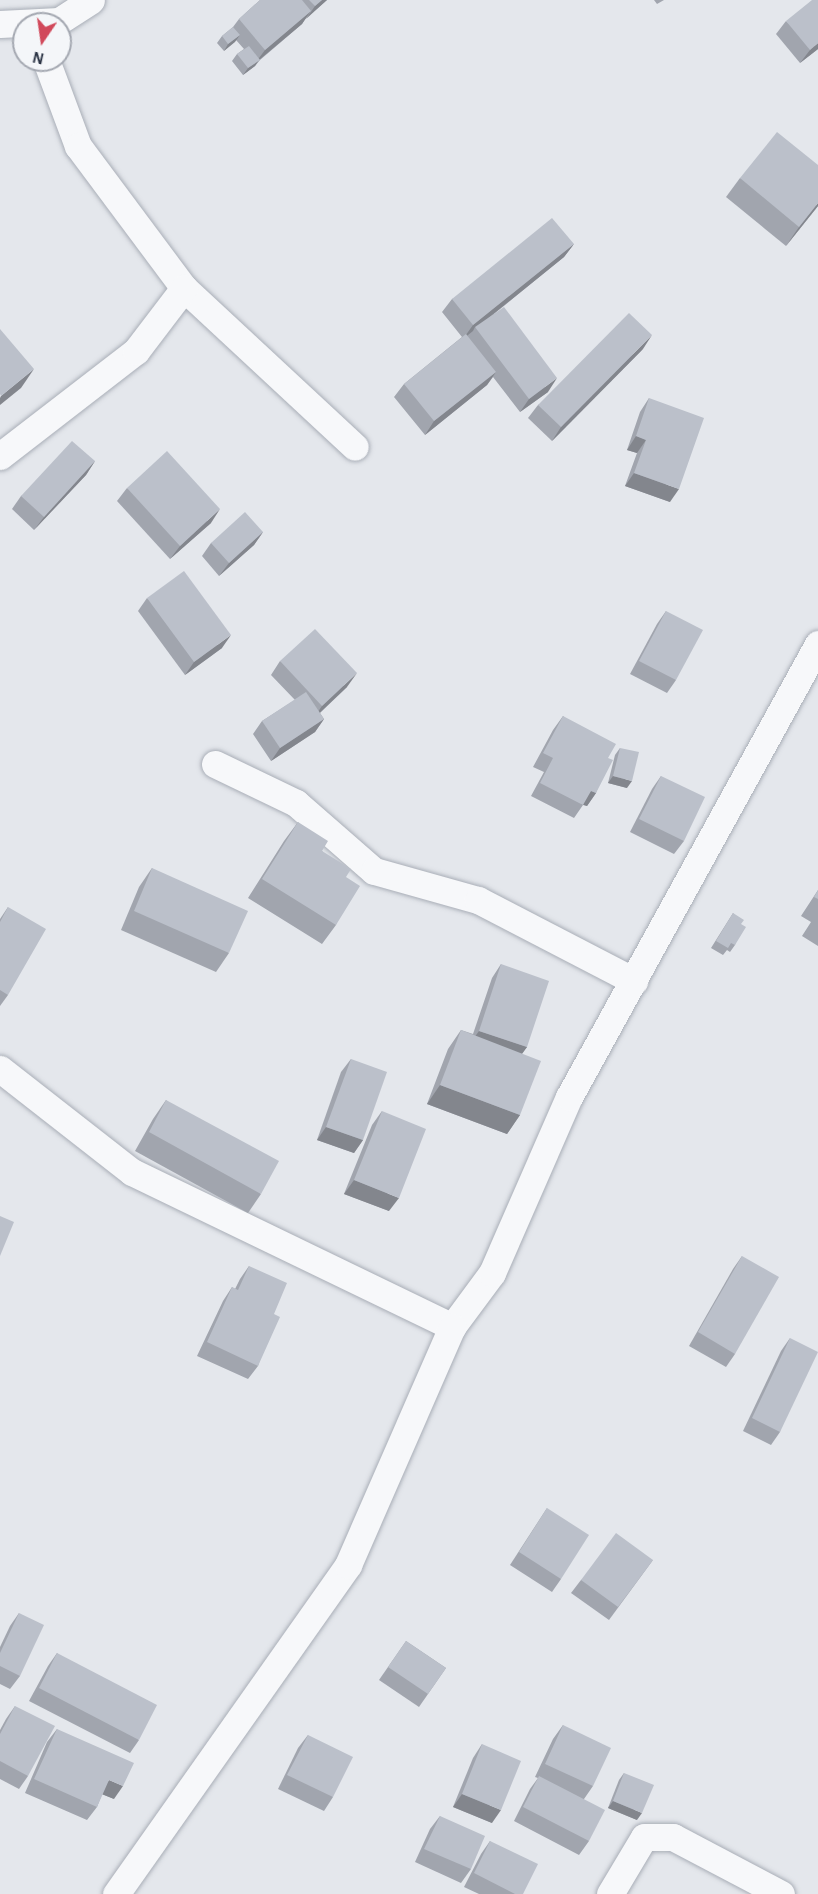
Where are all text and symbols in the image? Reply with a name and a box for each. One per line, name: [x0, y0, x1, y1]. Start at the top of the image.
north arrow: [12, 12, 72, 72]
text: N: [31, 49, 46, 67]

